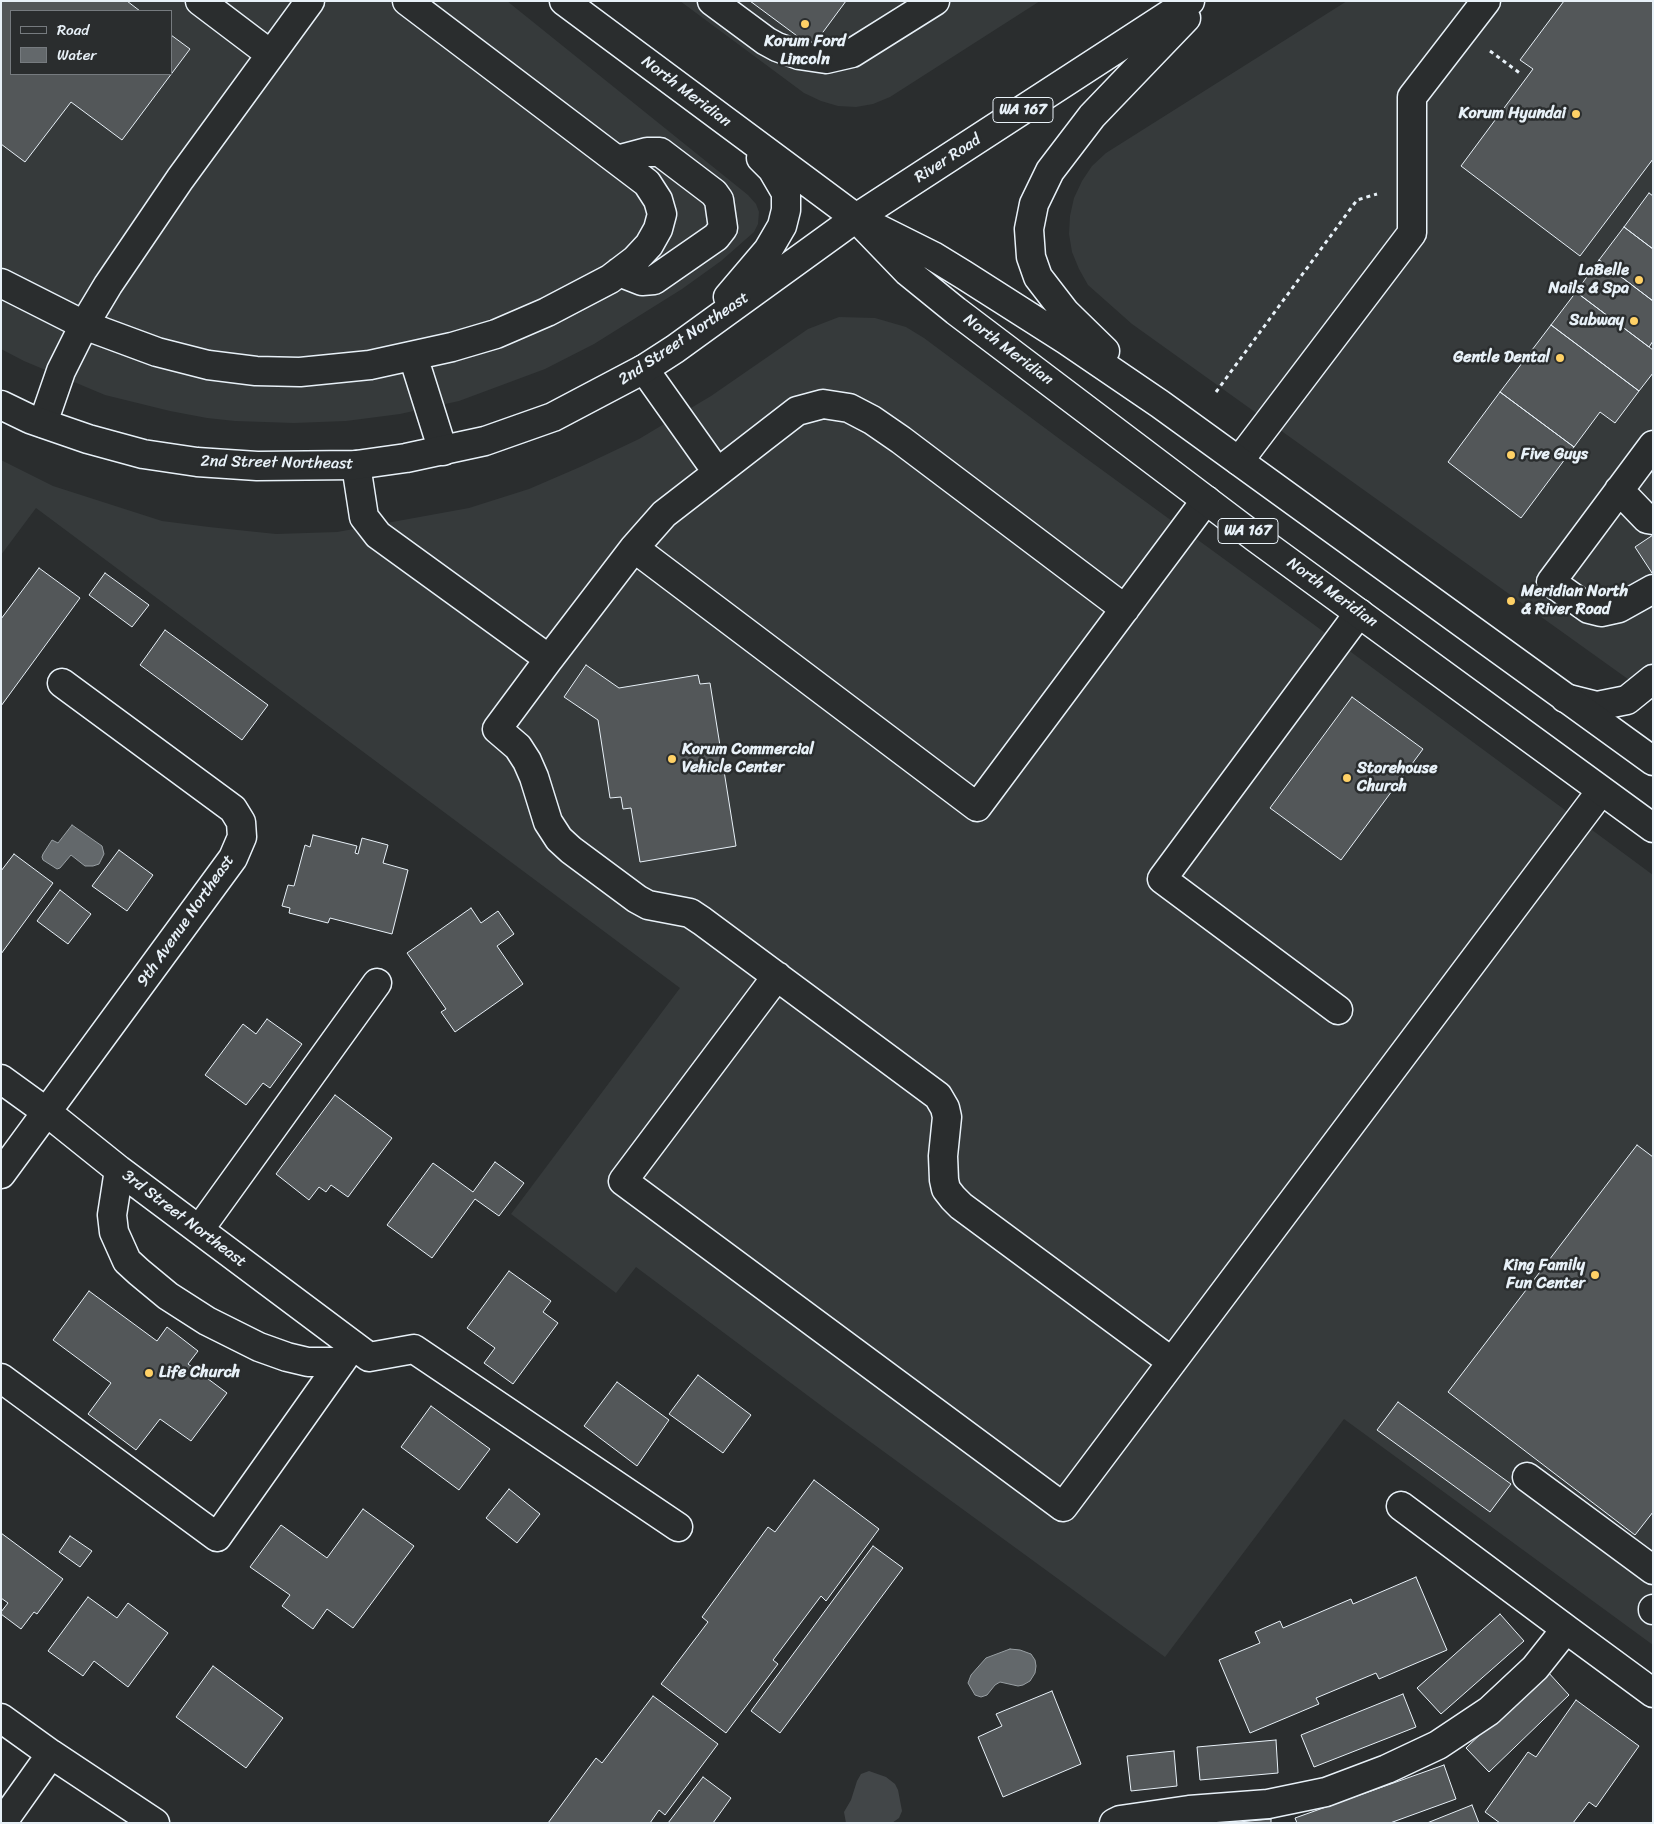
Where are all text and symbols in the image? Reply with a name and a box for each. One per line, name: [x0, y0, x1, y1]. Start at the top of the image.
legend: [10, 10, 172, 75]
text: Road: [57, 17, 89, 43]
marker: Korum Ford Lincoln: [799, 18, 811, 30]
place label: Korum Ford Lincoln: [764, 32, 846, 70]
text: Water: [57, 42, 97, 68]
street label: North Meridian: [637, 52, 735, 132]
road number: WA 167: [993, 98, 1053, 122]
place label: Korum Hyundai: [1459, 104, 1566, 124]
marker: Korum Hyundai: [1570, 108, 1582, 120]
street label: River Road: [911, 131, 985, 187]
place label: LaBelle Nails & Spa: [1549, 261, 1629, 299]
marker: LaBelle Nails & Spa: [1633, 274, 1645, 286]
street label: 2nd Street Northeast: [615, 288, 753, 390]
street label: North Meridian: [959, 310, 1057, 390]
place label: Subway: [1569, 311, 1624, 331]
marker: Subway: [1628, 315, 1640, 327]
place label: Gentle Dental: [1453, 348, 1550, 368]
marker: Gentle Dental: [1554, 352, 1566, 364]
place label: Five Guys: [1521, 445, 1588, 465]
marker: Five Guys: [1505, 449, 1517, 461]
street label: 2nd Street Northeast: [200, 452, 354, 474]
road number: WA 167: [1218, 518, 1278, 544]
street label: North Meridian: [1283, 554, 1381, 632]
place label: Meridian North & River Road: [1521, 582, 1628, 620]
marker: Meridian North & River Road: [1505, 595, 1517, 607]
place label: Korum Commercial Vehicle Center: [682, 740, 814, 778]
marker: Korum Commercial Vehicle Center: [666, 753, 678, 765]
place label: Storehouse Church: [1357, 759, 1437, 797]
marker: Storehouse Church: [1341, 772, 1353, 784]
street label: 9th Avenue Northeast: [133, 851, 239, 991]
street label: 3rd Street Northeast: [118, 1166, 250, 1272]
place label: King Family Fun Center: [1504, 1256, 1585, 1294]
marker: King Family Fun Center: [1589, 1269, 1601, 1281]
place label: Life Church: [159, 1363, 240, 1383]
marker: Life Church: [143, 1367, 155, 1379]

